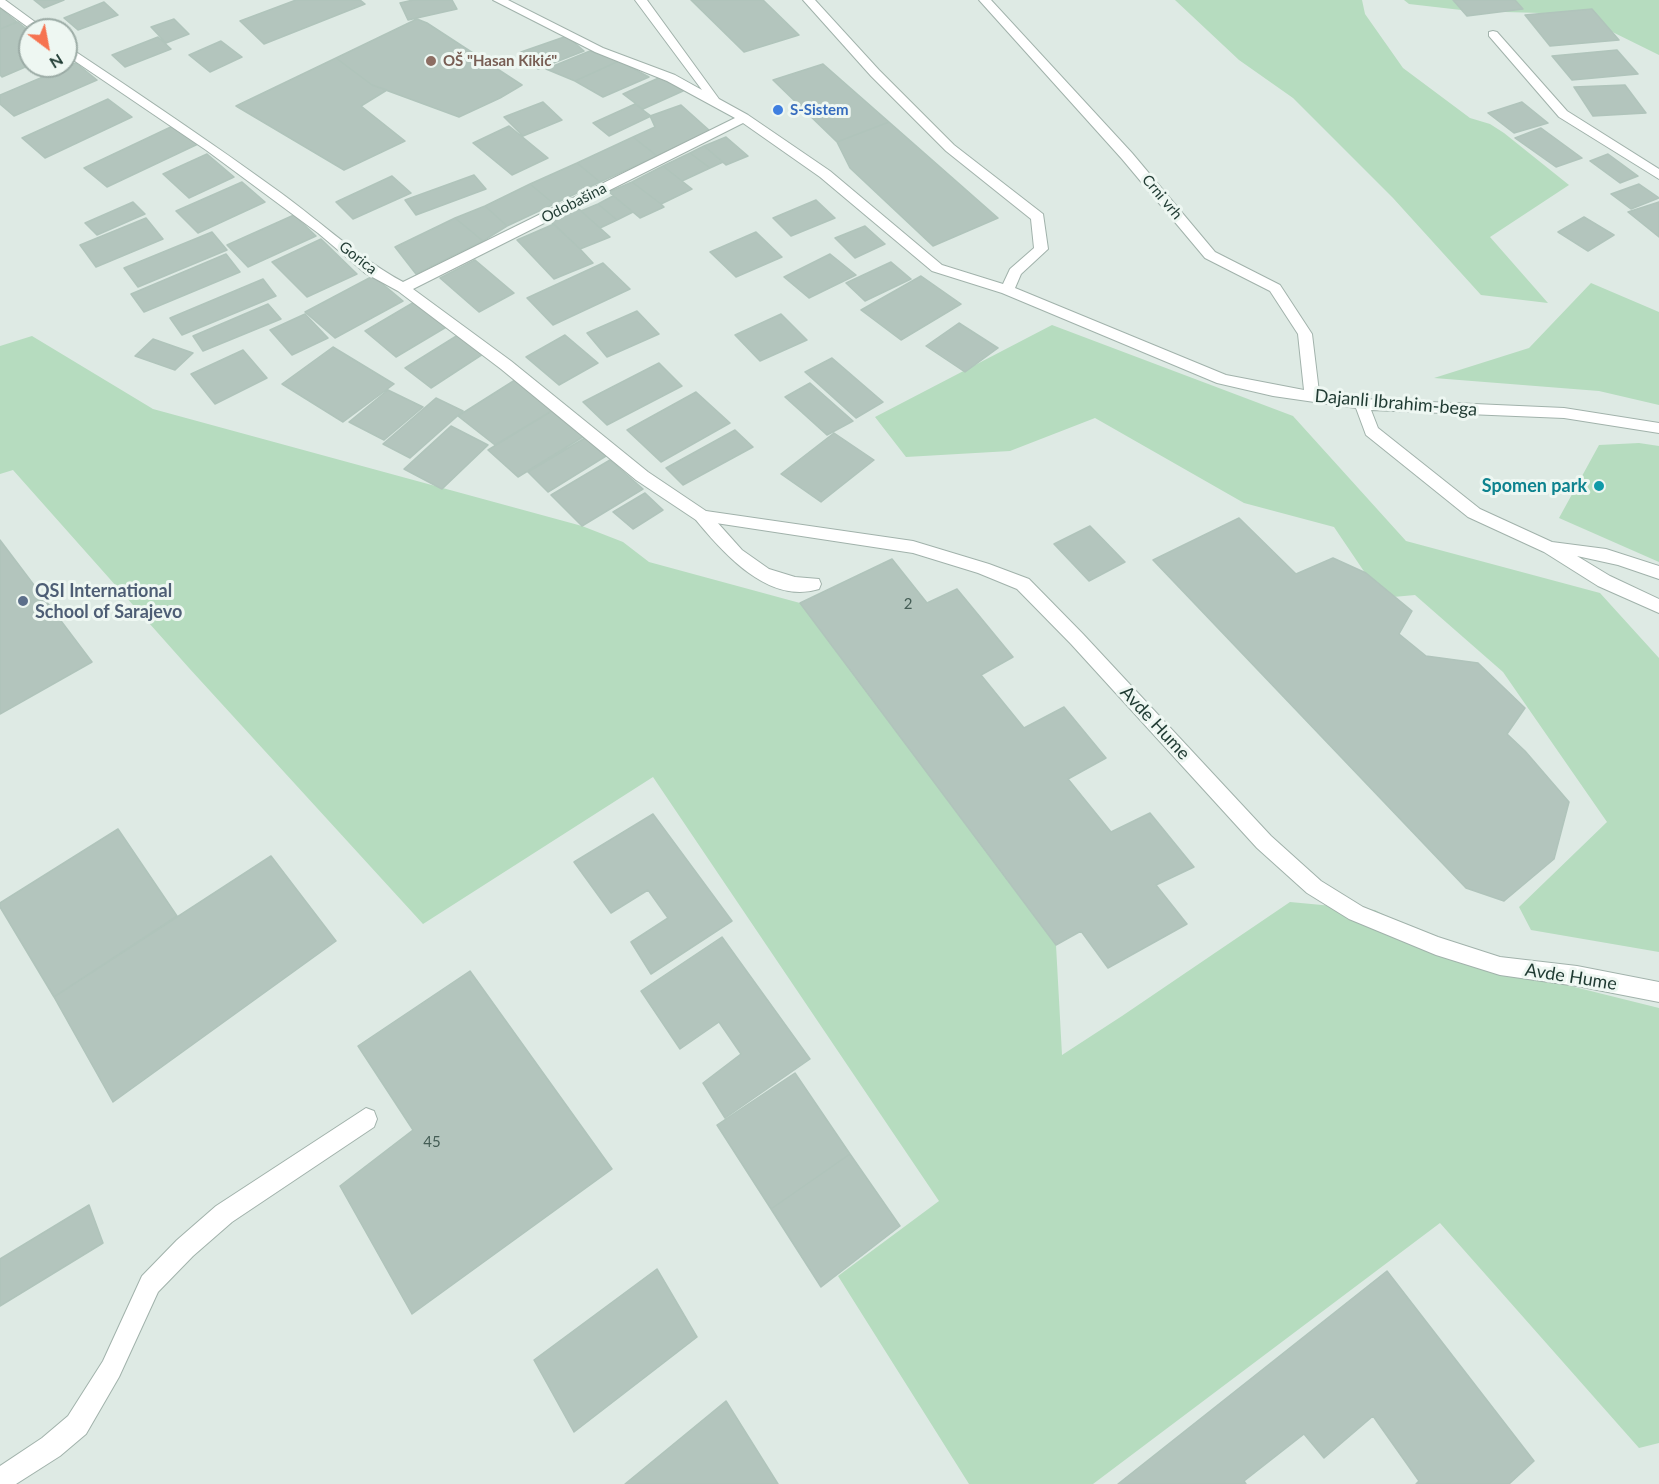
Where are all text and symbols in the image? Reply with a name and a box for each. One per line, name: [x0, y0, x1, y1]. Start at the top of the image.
north arrow: [18, 18, 78, 78]
text: N: [46, 51, 67, 73]
place label: OŠ "Hasan Kikić": [443, 52, 557, 70]
marker: OŠ "Hasan Kikić": [424, 54, 438, 68]
place label: S-Sistem: [790, 101, 849, 119]
marker: S-Sistem: [771, 103, 785, 117]
street label: Crni vrh: [1138, 171, 1186, 223]
street label: Odobašina: [538, 179, 610, 227]
street label: Gorica: [335, 238, 381, 278]
street label: Dajanli Ibrahim-bega: [1314, 385, 1478, 421]
place label: Spomen park: [1482, 475, 1587, 497]
marker: Spomen park: [1592, 479, 1606, 493]
place label: QSI International School of Sarajevo: [35, 580, 182, 622]
marker: QSI International School of Sarajevo: [16, 594, 30, 608]
house number: 2: [904, 595, 912, 613]
street label: Avde Hume: [1116, 682, 1194, 764]
street label: Avde Hume: [1524, 959, 1618, 995]
house number: 45: [423, 1133, 441, 1151]

